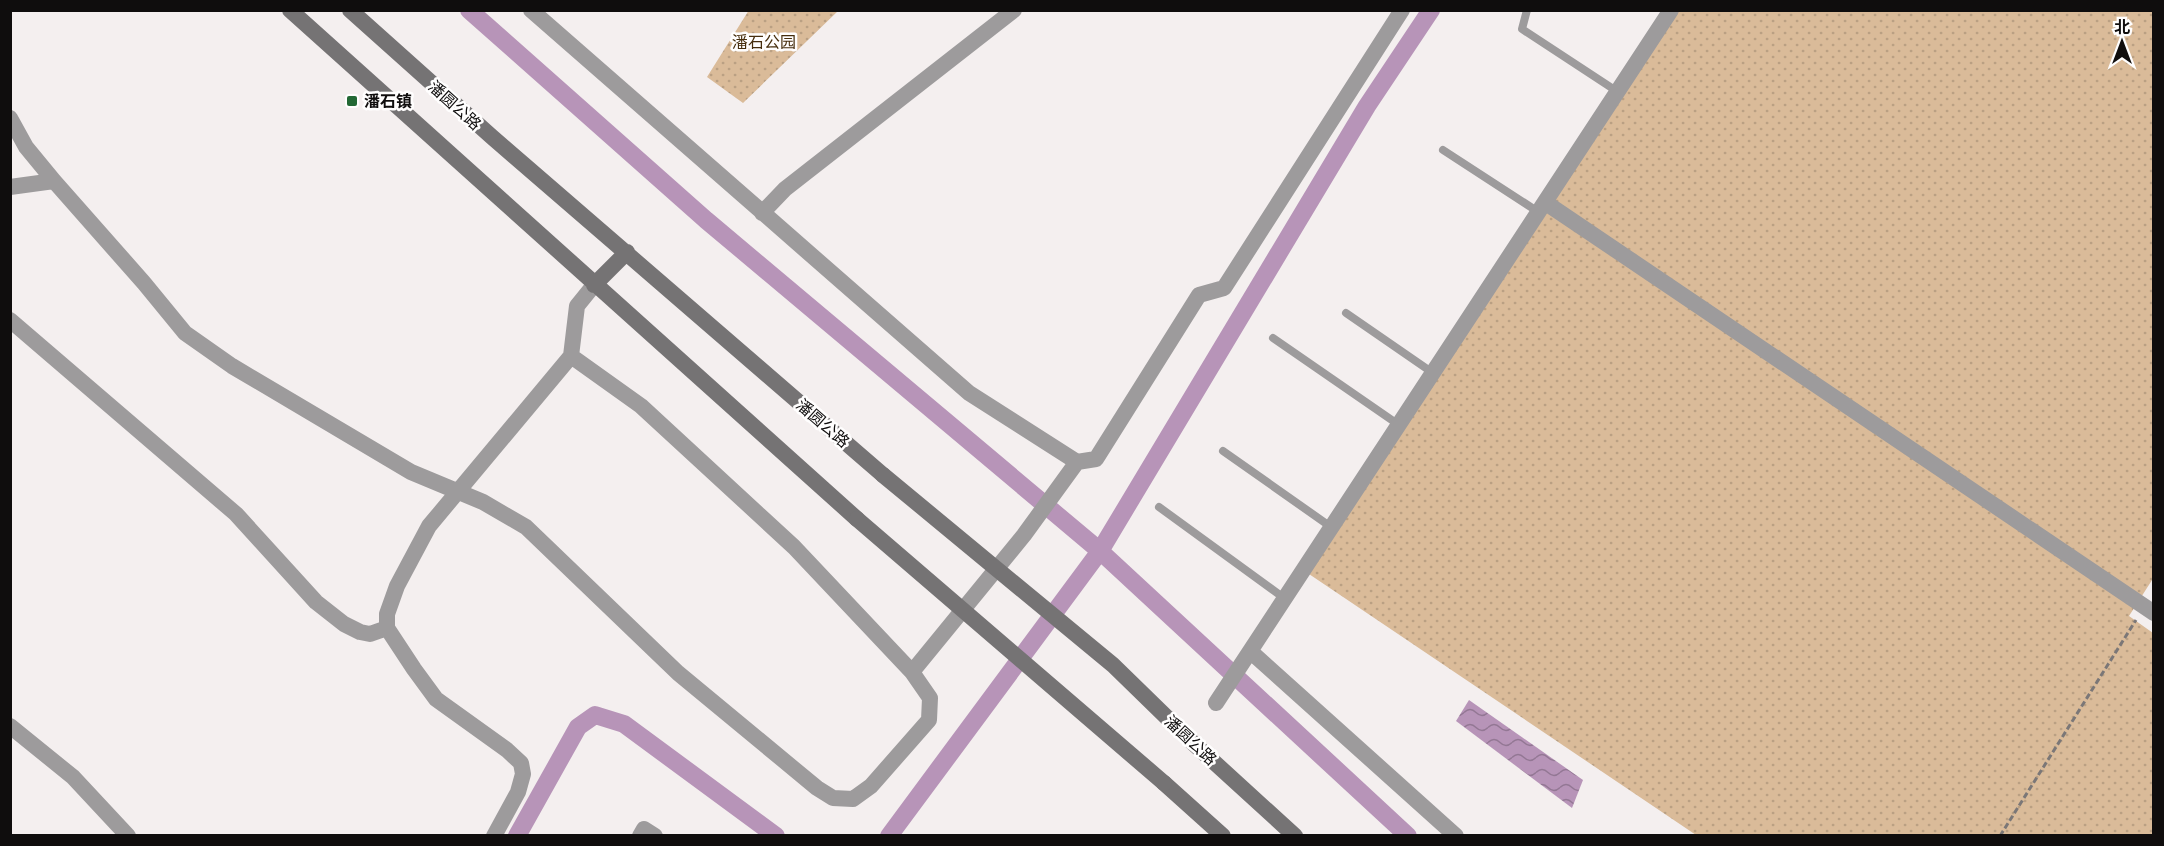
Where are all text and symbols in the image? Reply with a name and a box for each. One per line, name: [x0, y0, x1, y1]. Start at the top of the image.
north arrow: [2092, 12, 2152, 72]
text: 北: [2114, 17, 2130, 37]
park label: 潘石公园: [732, 32, 796, 52]
street label: 潘圆公路: [425, 76, 485, 134]
place label: 潘石镇: [364, 91, 412, 111]
marker: 潘石镇: [345, 94, 359, 108]
street label: 潘圆公路: [792, 394, 854, 452]
street label: 潘圆公路: [1161, 711, 1221, 769]

